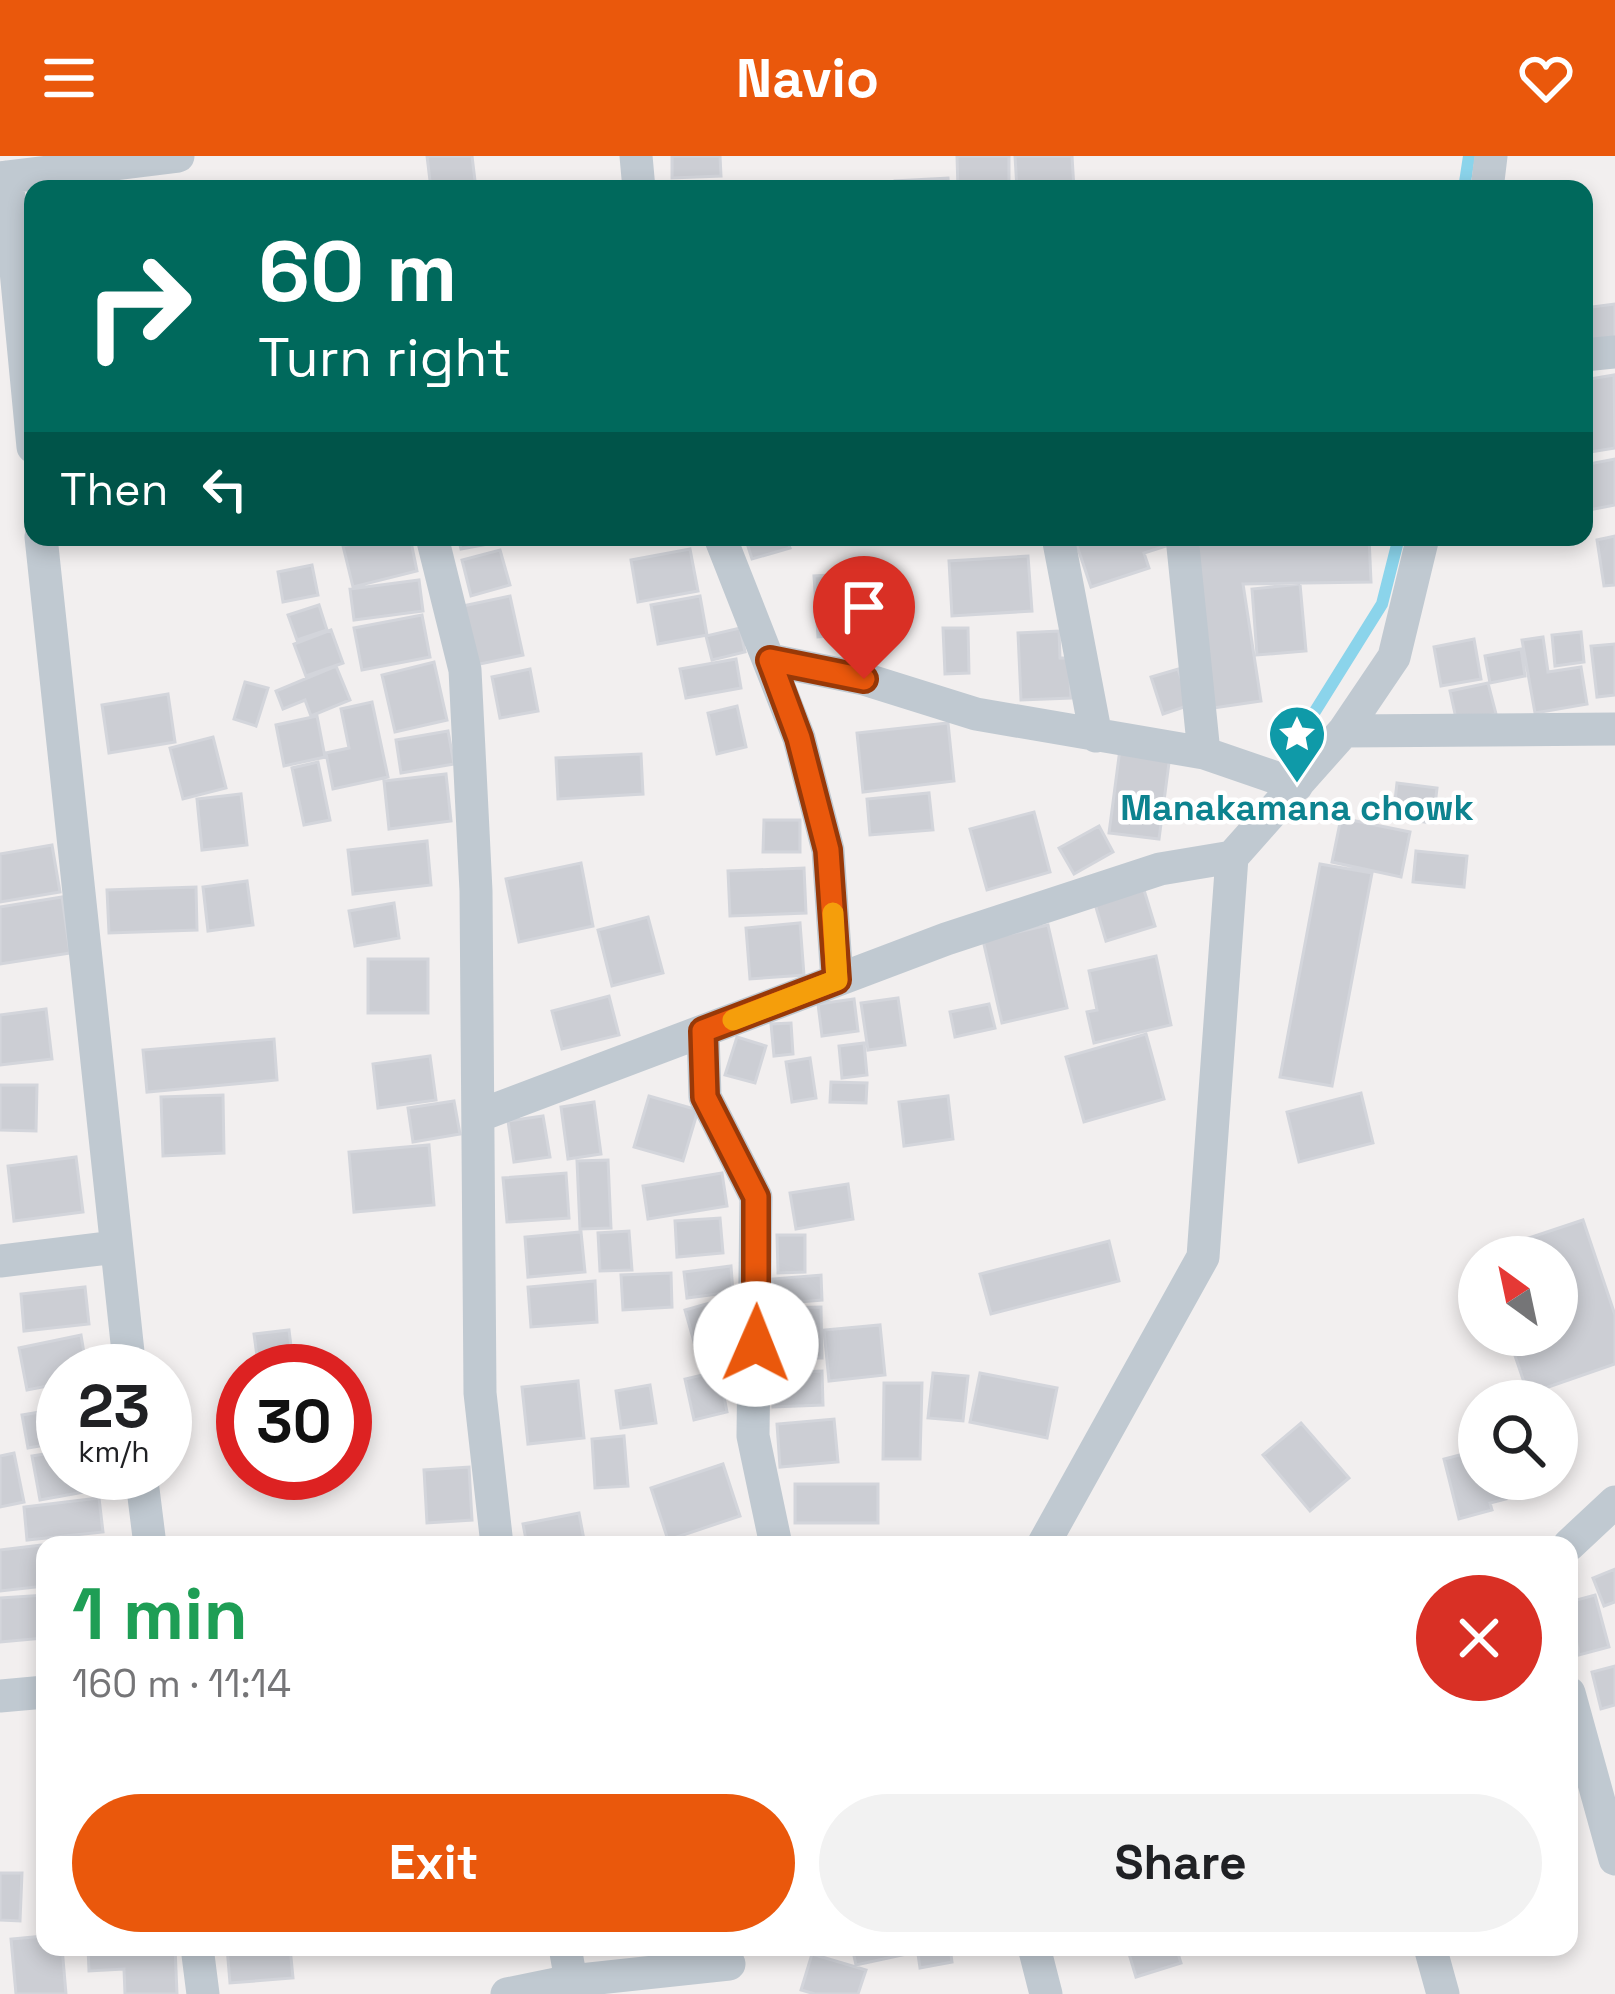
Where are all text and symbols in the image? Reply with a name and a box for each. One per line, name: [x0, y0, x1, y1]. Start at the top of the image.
text: Navio: [736, 44, 879, 113]
icon: menu: [36, 45, 102, 111]
icon: heart: [1513, 45, 1579, 111]
text: 60 m: [258, 218, 457, 326]
icon: right: [60, 228, 216, 384]
text: Turn right: [258, 323, 511, 392]
icon: left: [192, 456, 258, 522]
text: Then: [60, 461, 168, 518]
pin: [813, 556, 915, 679]
icon: arrive: [831, 574, 897, 640]
place icon: Manakamana chowk: [1266, 703, 1328, 785]
place label: Manakamana chowk: [1120, 785, 1474, 831]
north arrow: [1458, 1236, 1578, 1356]
map controls: [1458, 1236, 1578, 1500]
position arrow: [693, 1281, 819, 1407]
speed limit sign: 30: [216, 1344, 372, 1500]
text: 23: [78, 1368, 150, 1445]
button: search: [1458, 1380, 1578, 1500]
text: km/h: [78, 1432, 150, 1471]
text: 1 min: [72, 1568, 248, 1660]
button: close: [1416, 1575, 1542, 1701]
text: 160 m · 11:14: [72, 1659, 291, 1708]
button: Exit: [72, 1794, 795, 1932]
button: Share: [819, 1794, 1542, 1932]

